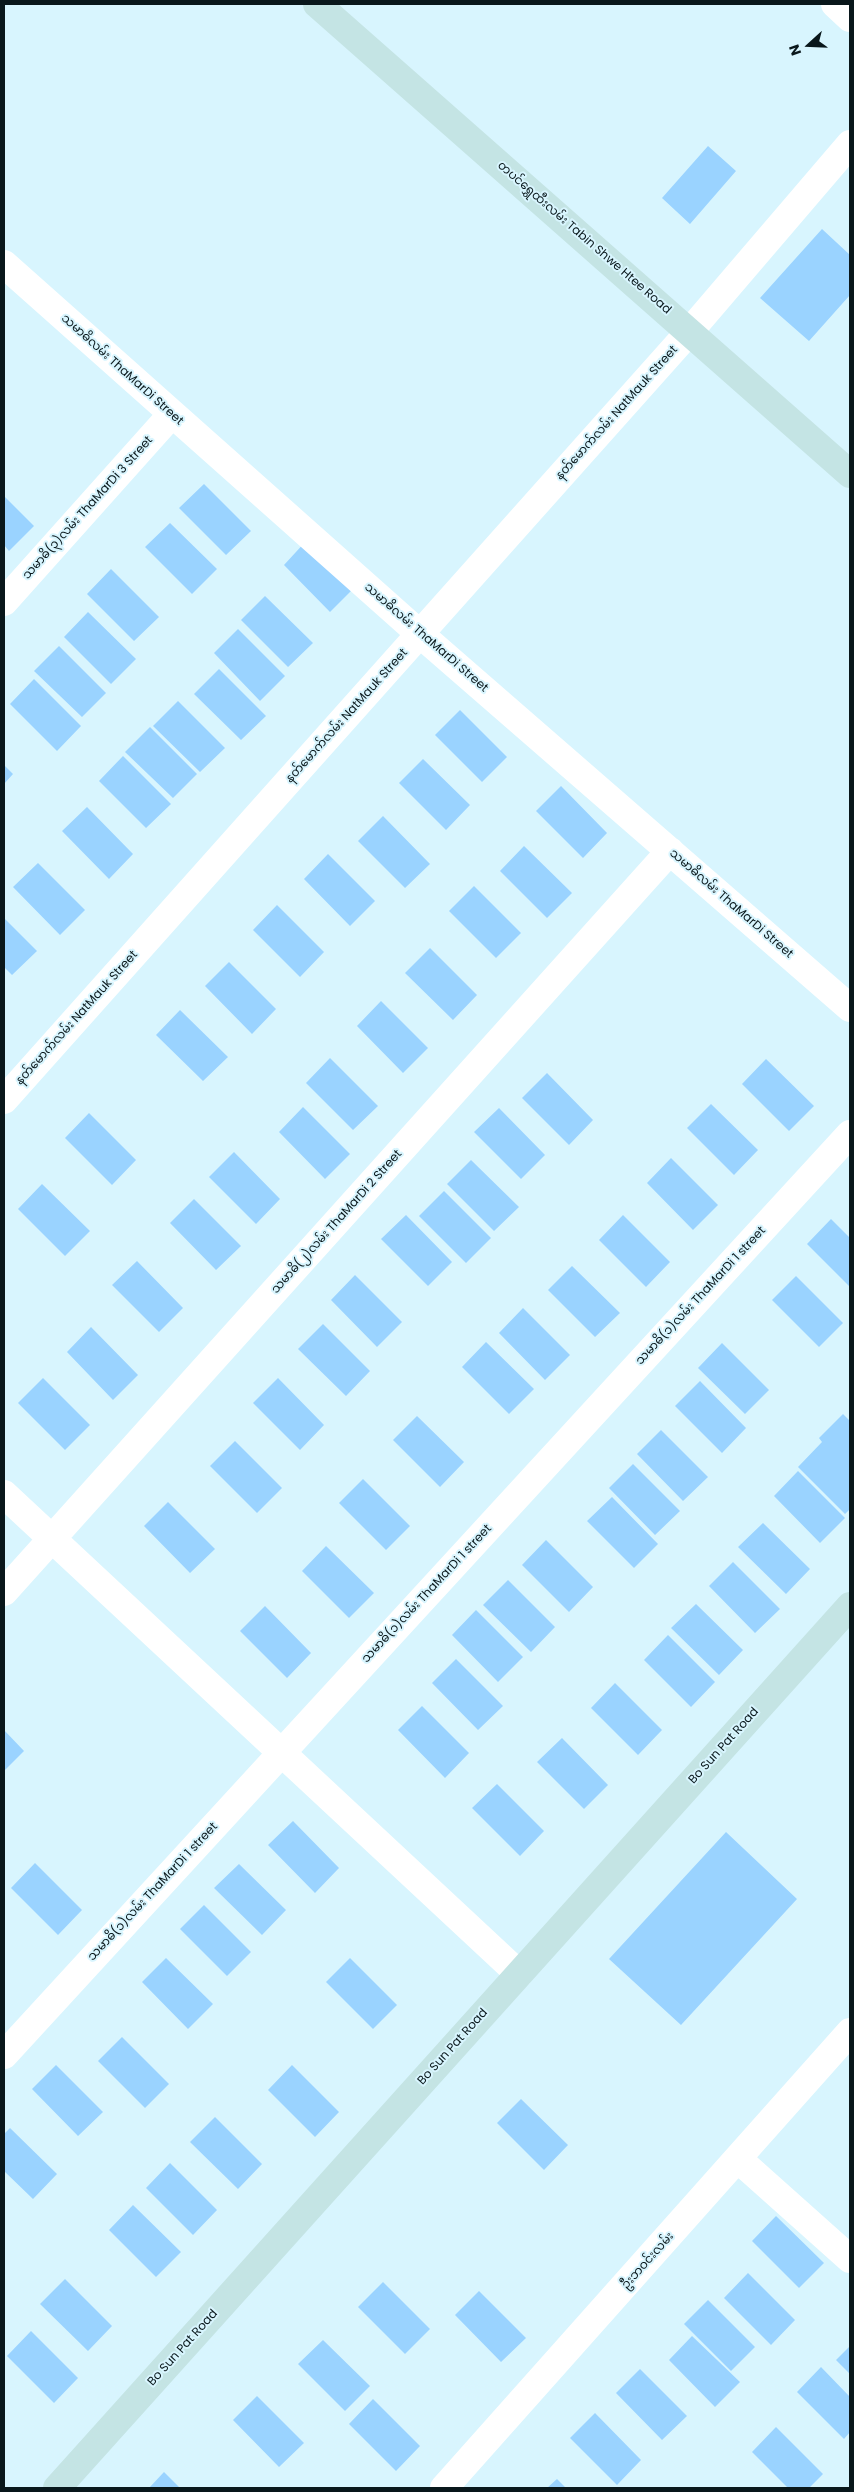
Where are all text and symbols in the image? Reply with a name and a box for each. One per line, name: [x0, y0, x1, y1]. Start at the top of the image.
north arrow: [784, 20, 834, 70]
text: N: [784, 42, 806, 58]
street label: တပင်ရွှေထီးလမ်း Tabin Shwe Htee Road: [494, 159, 674, 317]
street label: သမာဓိလမ်း ThaMarDi Street: [58, 311, 186, 429]
street label: နတ်မောက်လမ်း NatMauk Street: [553, 343, 681, 483]
street label: သမာဓိ(၃)လမ်း ThaMarDi 3 Street: [20, 433, 156, 583]
street label: သမာဓိလမ်း ThaMarDi Street: [361, 580, 491, 696]
street label: နတ်မောက်လမ်း NatMauk Street: [283, 646, 411, 786]
street label: သမာဓိလမ်း ThaMarDi Street: [666, 846, 796, 962]
street label: နတ်မောက်လမ်း NatMauk Street: [13, 948, 141, 1088]
street label: သမာဓိ(၂)လမ်း ThaMarDi 2 Street: [269, 1147, 405, 1297]
street label: သမာဓိ(၁)လမ်း ThaMarDi 1 street: [633, 1224, 769, 1368]
street label: သမာဓိ(၁)လမ်း ThaMarDi 1 street: [359, 1522, 495, 1666]
street label: Bo Sun Pat Road: [686, 1705, 762, 1787]
street label: သမာဓိ(၁)လမ်း ThaMarDi 1 street: [85, 1820, 221, 1964]
street label: Bo Sun Pat Road: [415, 2006, 491, 2088]
street label: ဦးဘဝင်းလမ်း: [619, 2230, 677, 2292]
street label: Bo Sun Pat Road: [145, 2307, 221, 2389]

